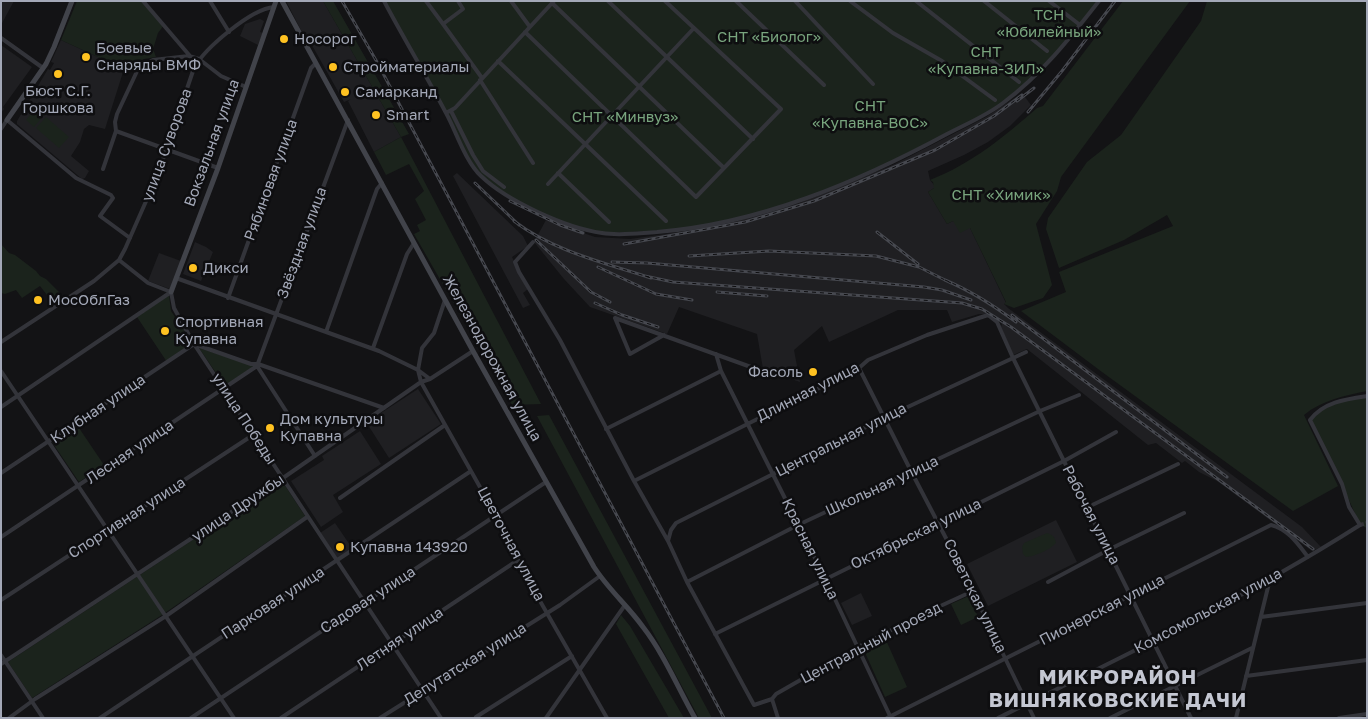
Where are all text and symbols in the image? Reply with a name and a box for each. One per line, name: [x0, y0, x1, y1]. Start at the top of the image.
park label: ТСН «Юбилейный»: [997, 6, 1101, 41]
park label: СНТ «Биолог»: [717, 28, 821, 46]
place label: Носорог: [294, 30, 357, 48]
marker: Носорог: [278, 33, 290, 45]
place label: Боевые Снаряды ВМФ: [96, 39, 201, 74]
park label: СНТ «Купавна-ЗИЛ»: [928, 43, 1044, 78]
marker: Боевые Снаряды ВМФ: [80, 51, 92, 63]
place label: Стройматериалы: [343, 58, 470, 76]
marker: Стройматериалы: [327, 61, 339, 73]
marker: Бюст С.Г. Горшкова: [52, 68, 64, 80]
street label: Вокзальная улица: [181, 77, 243, 209]
place label: Бюст С.Г. Горшкова: [22, 82, 94, 117]
place label: Самарканд: [355, 83, 437, 101]
street label: улица Суворова: [138, 86, 196, 204]
marker: Самарканд: [339, 86, 351, 98]
park label: СНТ «Купавна-ВОС»: [812, 97, 928, 132]
place label: Smart: [386, 106, 429, 124]
park label: СНТ «Минвуз»: [572, 108, 678, 126]
marker: Smart: [370, 109, 382, 121]
street label: Рябиновая улица: [241, 117, 301, 243]
street label: Звёздная улица: [273, 185, 331, 301]
park label: СНТ «Химик»: [952, 186, 1050, 204]
place label: Дикси: [203, 259, 249, 277]
marker: Дикси: [187, 262, 199, 274]
street label: Железнодорожная улица: [439, 271, 545, 445]
place label: МосОблГаз: [48, 291, 130, 309]
marker: МосОблГаз: [32, 294, 44, 306]
place label: Спортивная Купавна: [175, 313, 263, 348]
marker: Спортивная Купавна: [159, 325, 171, 337]
street label: Длинная улица: [754, 358, 862, 426]
place label: Фасоль: [748, 363, 803, 381]
marker: Фасоль: [807, 366, 819, 378]
street label: улица Победы: [208, 370, 280, 468]
street label: Клубная улица: [47, 371, 149, 447]
street label: Центральная улица: [772, 399, 910, 481]
place label: Дом культуры Купавна: [280, 410, 383, 445]
street label: Лесная улица: [83, 416, 177, 488]
marker: Дом культуры Купавна: [264, 422, 276, 434]
street label: Школьная улица: [823, 452, 941, 520]
street label: Рабочая улица: [1058, 462, 1124, 568]
street label: улица Дружбы: [188, 470, 288, 546]
street label: Спортивная улица: [65, 473, 189, 563]
street label: Цветочная улица: [473, 484, 549, 604]
street label: Октябрьская улица: [848, 495, 984, 573]
street label: Красная улица: [778, 496, 842, 602]
street label: Советская улица: [940, 536, 1010, 656]
place label: Купавна 143920: [350, 538, 468, 556]
marker: Купавна 143920: [334, 541, 346, 553]
street label: Парковая улица: [218, 563, 328, 643]
street label: Садовая улица: [317, 563, 419, 637]
street label: Комсомольская улица: [1131, 564, 1285, 658]
street label: Пионерская улица: [1037, 571, 1167, 649]
street label: Центральный проезд: [798, 598, 944, 688]
street label: Летняя улица: [353, 603, 447, 675]
street label: Депутатская улица: [400, 619, 530, 709]
district label: МИКРОРАЙОН ВИШНЯКОВСКИЕ ДАЧИ: [987, 666, 1249, 713]

